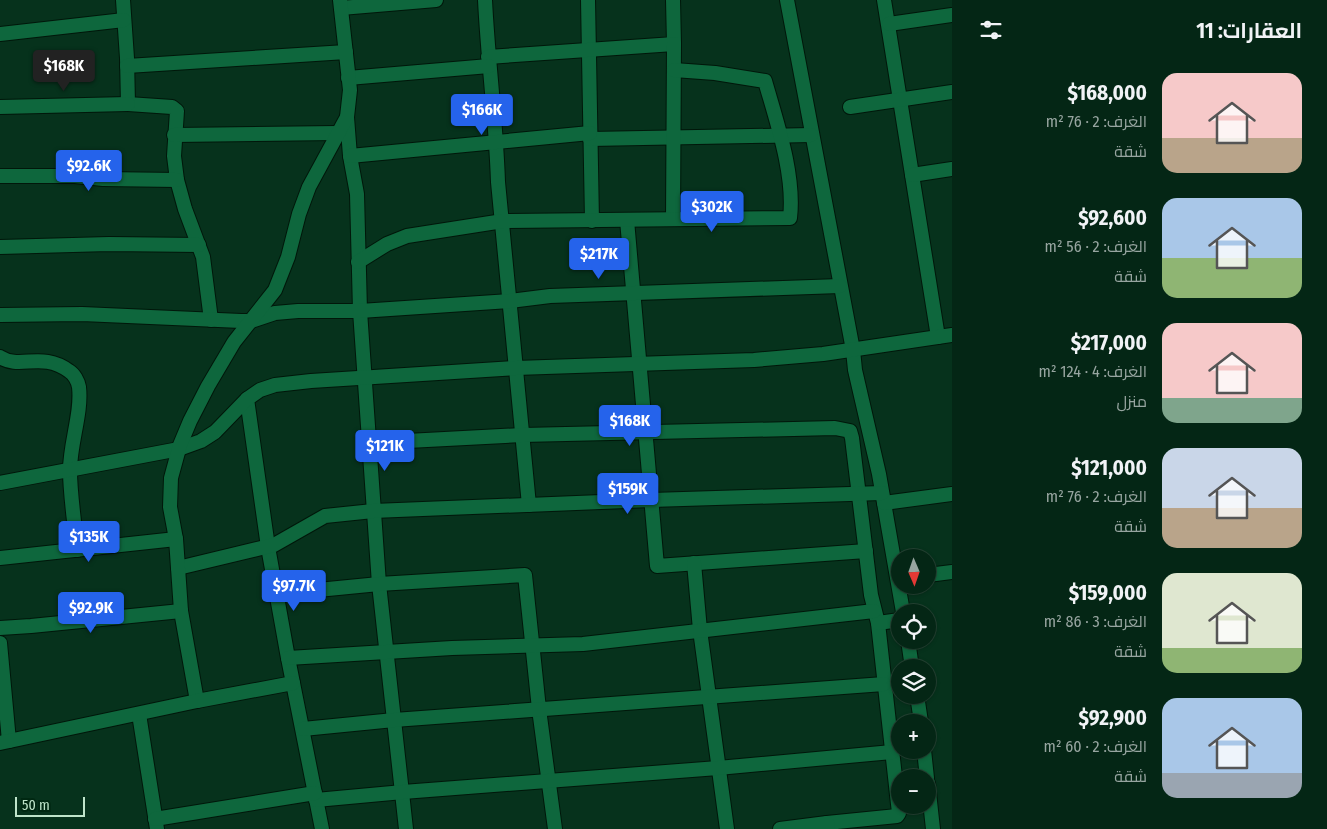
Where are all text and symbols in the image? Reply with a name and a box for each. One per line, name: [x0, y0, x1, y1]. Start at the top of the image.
icon: filters: [977, 16, 1005, 44]
text: العقارات: 11: [1196, 18, 1302, 44]
pin: $168K: [29, 49, 99, 92]
text: $168K: [44, 56, 84, 75]
text: $168,000: [1067, 80, 1147, 106]
icon: home: [1202, 93, 1262, 153]
pin: $166K: [447, 94, 517, 136]
text: $166K: [462, 100, 502, 119]
text: الغرف: 2 · 76 m²: [1046, 112, 1147, 131]
text: شقة: [1114, 142, 1147, 161]
pin: $92.6K: [48, 150, 130, 192]
text: $92.6K: [67, 156, 111, 175]
pin: $302K: [677, 190, 747, 233]
text: $302K: [692, 197, 732, 216]
text: $92,600: [1078, 205, 1147, 231]
icon: home: [1202, 218, 1262, 278]
text: الغرف: 2 · 56 m²: [1045, 237, 1147, 256]
pin: $217K: [564, 238, 634, 280]
text: $217K: [580, 244, 618, 263]
text: شقة: [1114, 267, 1147, 286]
text: $217,000: [1071, 330, 1147, 356]
icon: home: [1202, 343, 1262, 403]
text: الغرف: 4 · 124 m²: [1038, 362, 1147, 381]
text: منزل: [1117, 392, 1147, 411]
pin: $168K: [595, 404, 665, 447]
text: $168K: [610, 411, 650, 430]
pin: $121K: [350, 430, 420, 472]
text: $121K: [366, 436, 404, 455]
text: $121,000: [1071, 455, 1147, 481]
icon: home: [1202, 468, 1262, 528]
pin: $159K: [593, 472, 663, 515]
text: $159K: [608, 479, 648, 498]
text: الغرف: 2 · 76 m²: [1046, 487, 1147, 506]
text: شقة: [1114, 517, 1147, 536]
pin: $135K: [54, 520, 124, 563]
text: $135K: [70, 527, 108, 546]
north arrow: [891, 549, 936, 594]
map controls: [891, 549, 936, 814]
pin: $97.7K: [253, 570, 335, 612]
text: $97.7K: [273, 576, 315, 595]
text: $159,000: [1069, 580, 1147, 606]
pin: $92.9K: [50, 592, 132, 634]
icon: home: [1202, 593, 1262, 653]
text: $92.9K: [69, 598, 113, 617]
button: locate: [891, 604, 936, 649]
text: الغرف: 3 · 86 m²: [1044, 612, 1147, 631]
text: شقة: [1114, 642, 1147, 661]
button: layers: [891, 659, 936, 704]
text: $92,900: [1079, 705, 1147, 731]
button: +: [891, 714, 936, 759]
icon: home: [1202, 718, 1262, 778]
text: الغرف: 2 · 60 m²: [1044, 737, 1147, 756]
text: شقة: [1114, 767, 1147, 786]
button: −: [891, 769, 936, 814]
scale bar: [15, 794, 85, 817]
text: 50 m: [22, 797, 50, 814]

